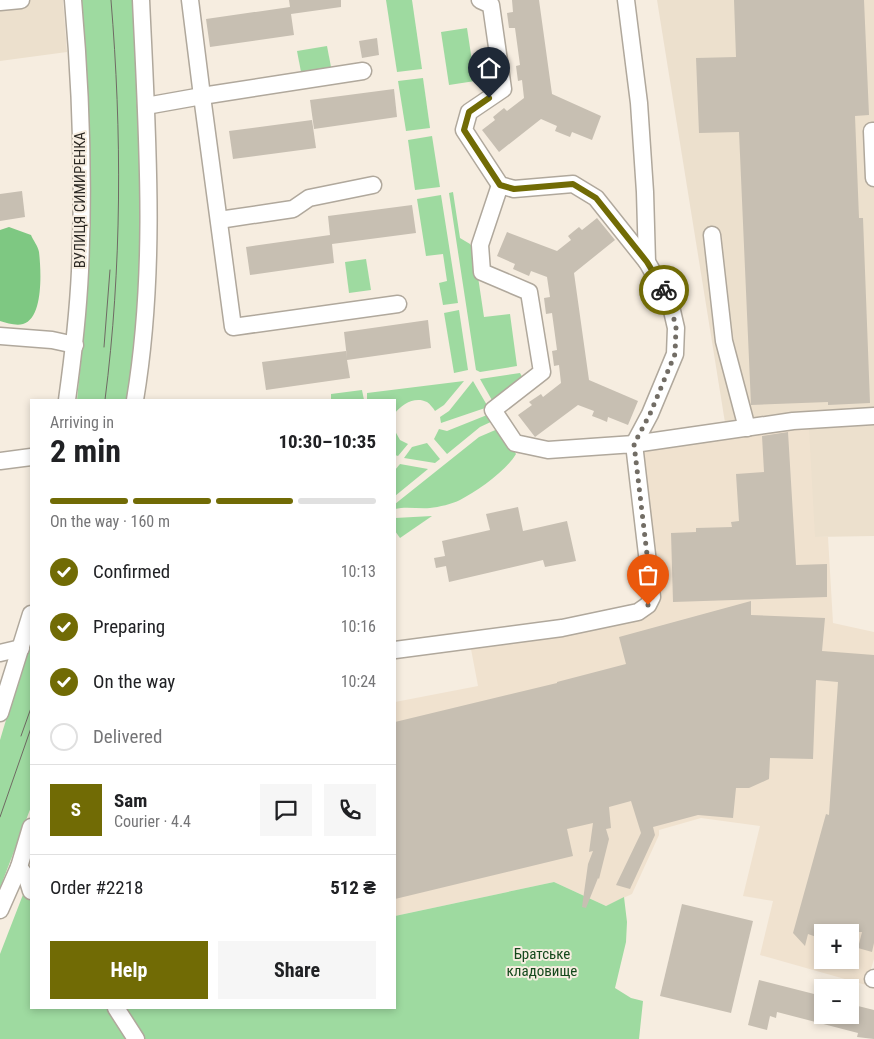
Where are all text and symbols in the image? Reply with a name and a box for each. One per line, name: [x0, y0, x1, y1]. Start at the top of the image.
pin: [468, 47, 510, 98]
icon: home: [475, 54, 503, 82]
street label: ВУЛИЦЯ СИМИРЕНКА: [71, 131, 89, 268]
courier: [639, 265, 689, 315]
icon: bike: [650, 276, 678, 304]
text: Arriving in: [50, 413, 114, 432]
text: 10:30–10:35: [278, 430, 376, 453]
text: 2 min: [50, 432, 121, 470]
text: On the way · 160 m: [50, 512, 170, 531]
pin: [627, 554, 669, 605]
icon: check: [50, 558, 78, 586]
text: Confirmed: [93, 560, 170, 583]
icon: bag: [634, 561, 662, 589]
text: 10:13: [341, 562, 376, 581]
icon: check: [50, 613, 78, 641]
text: Preparing: [93, 615, 165, 638]
text: 10:16: [341, 617, 376, 636]
icon: check: [50, 668, 78, 696]
text: On the way: [93, 670, 175, 693]
text: 10:24: [341, 672, 376, 691]
text: Delivered: [93, 725, 162, 748]
button: chat: [260, 784, 312, 836]
button: phone: [324, 784, 376, 836]
text: Sam: [114, 789, 147, 812]
text: S: [71, 798, 81, 821]
text: Courier · 4.4: [114, 812, 191, 831]
text: Order #2218: [50, 876, 143, 899]
text: 512 ₴: [330, 876, 376, 899]
map controls: [814, 924, 859, 1024]
button: +: [814, 924, 859, 969]
button: Help: [50, 941, 208, 999]
button: Share: [218, 941, 376, 999]
park label: Братське кладовище: [507, 945, 577, 980]
button: −: [814, 979, 859, 1024]

